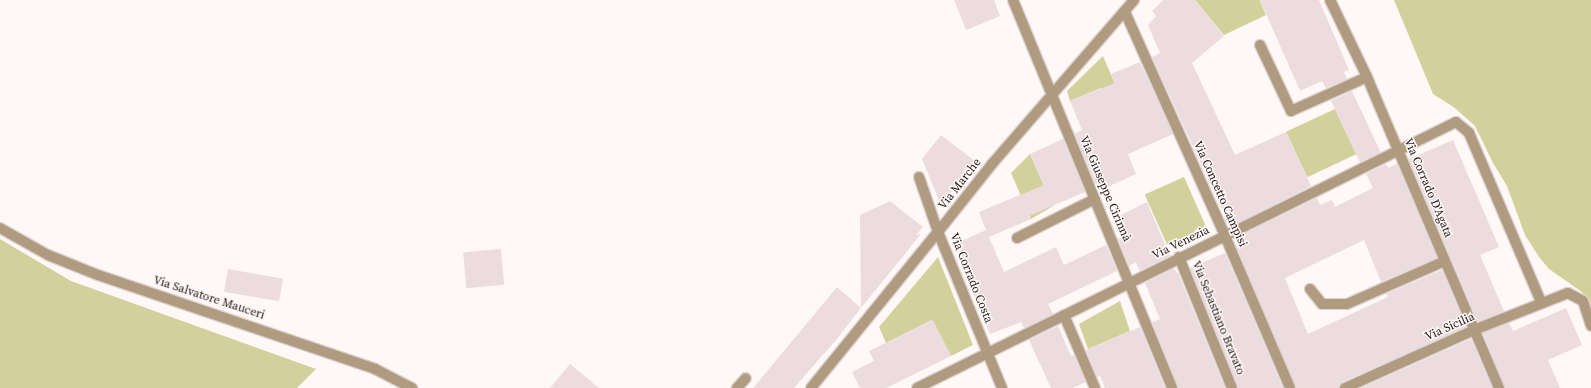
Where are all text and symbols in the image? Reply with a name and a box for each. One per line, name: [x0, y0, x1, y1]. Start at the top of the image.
street label: Via Giuseppe Cirinnà: [1076, 134, 1134, 244]
street label: Via Corrado D'Agata: [1401, 136, 1455, 240]
street label: Via Concetto Campisi: [1190, 139, 1250, 249]
street label: Via Marche: [936, 156, 984, 212]
street label: Via Venezia: [1150, 223, 1212, 263]
street label: Via Corrado Costa: [946, 231, 996, 325]
street label: Via Sebastiano Bravato: [1189, 259, 1247, 377]
street label: Via Salvatore Mauceri: [151, 273, 267, 323]
street label: Via Sicilia: [1423, 310, 1477, 344]

